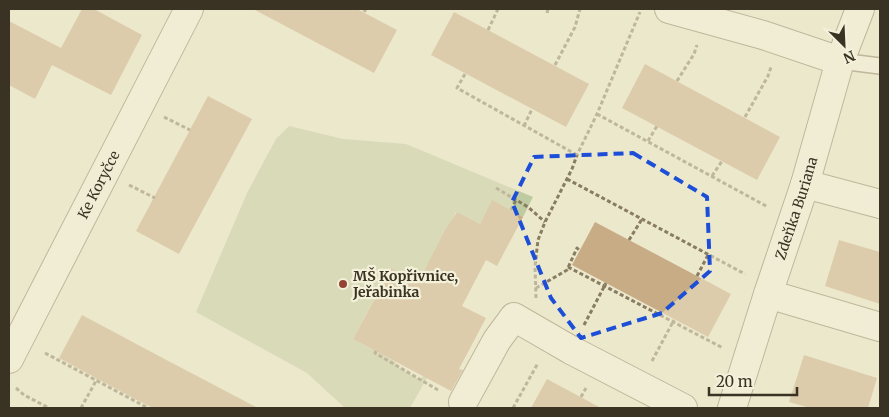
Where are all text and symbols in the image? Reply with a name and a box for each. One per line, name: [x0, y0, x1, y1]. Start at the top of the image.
north arrow: [819, 20, 869, 70]
text: N: [841, 46, 858, 67]
street label: Ke Koryčce: [74, 148, 124, 222]
street label: Zdeňka Buriana: [771, 154, 821, 262]
place label: MŠ Kopřivnice, Jeřabinka: [352, 267, 458, 301]
marker: MŠ Kopřivnice, Jeřabinka: [337, 278, 349, 290]
scale bar: [709, 364, 796, 396]
text: 20 m: [716, 372, 753, 391]

